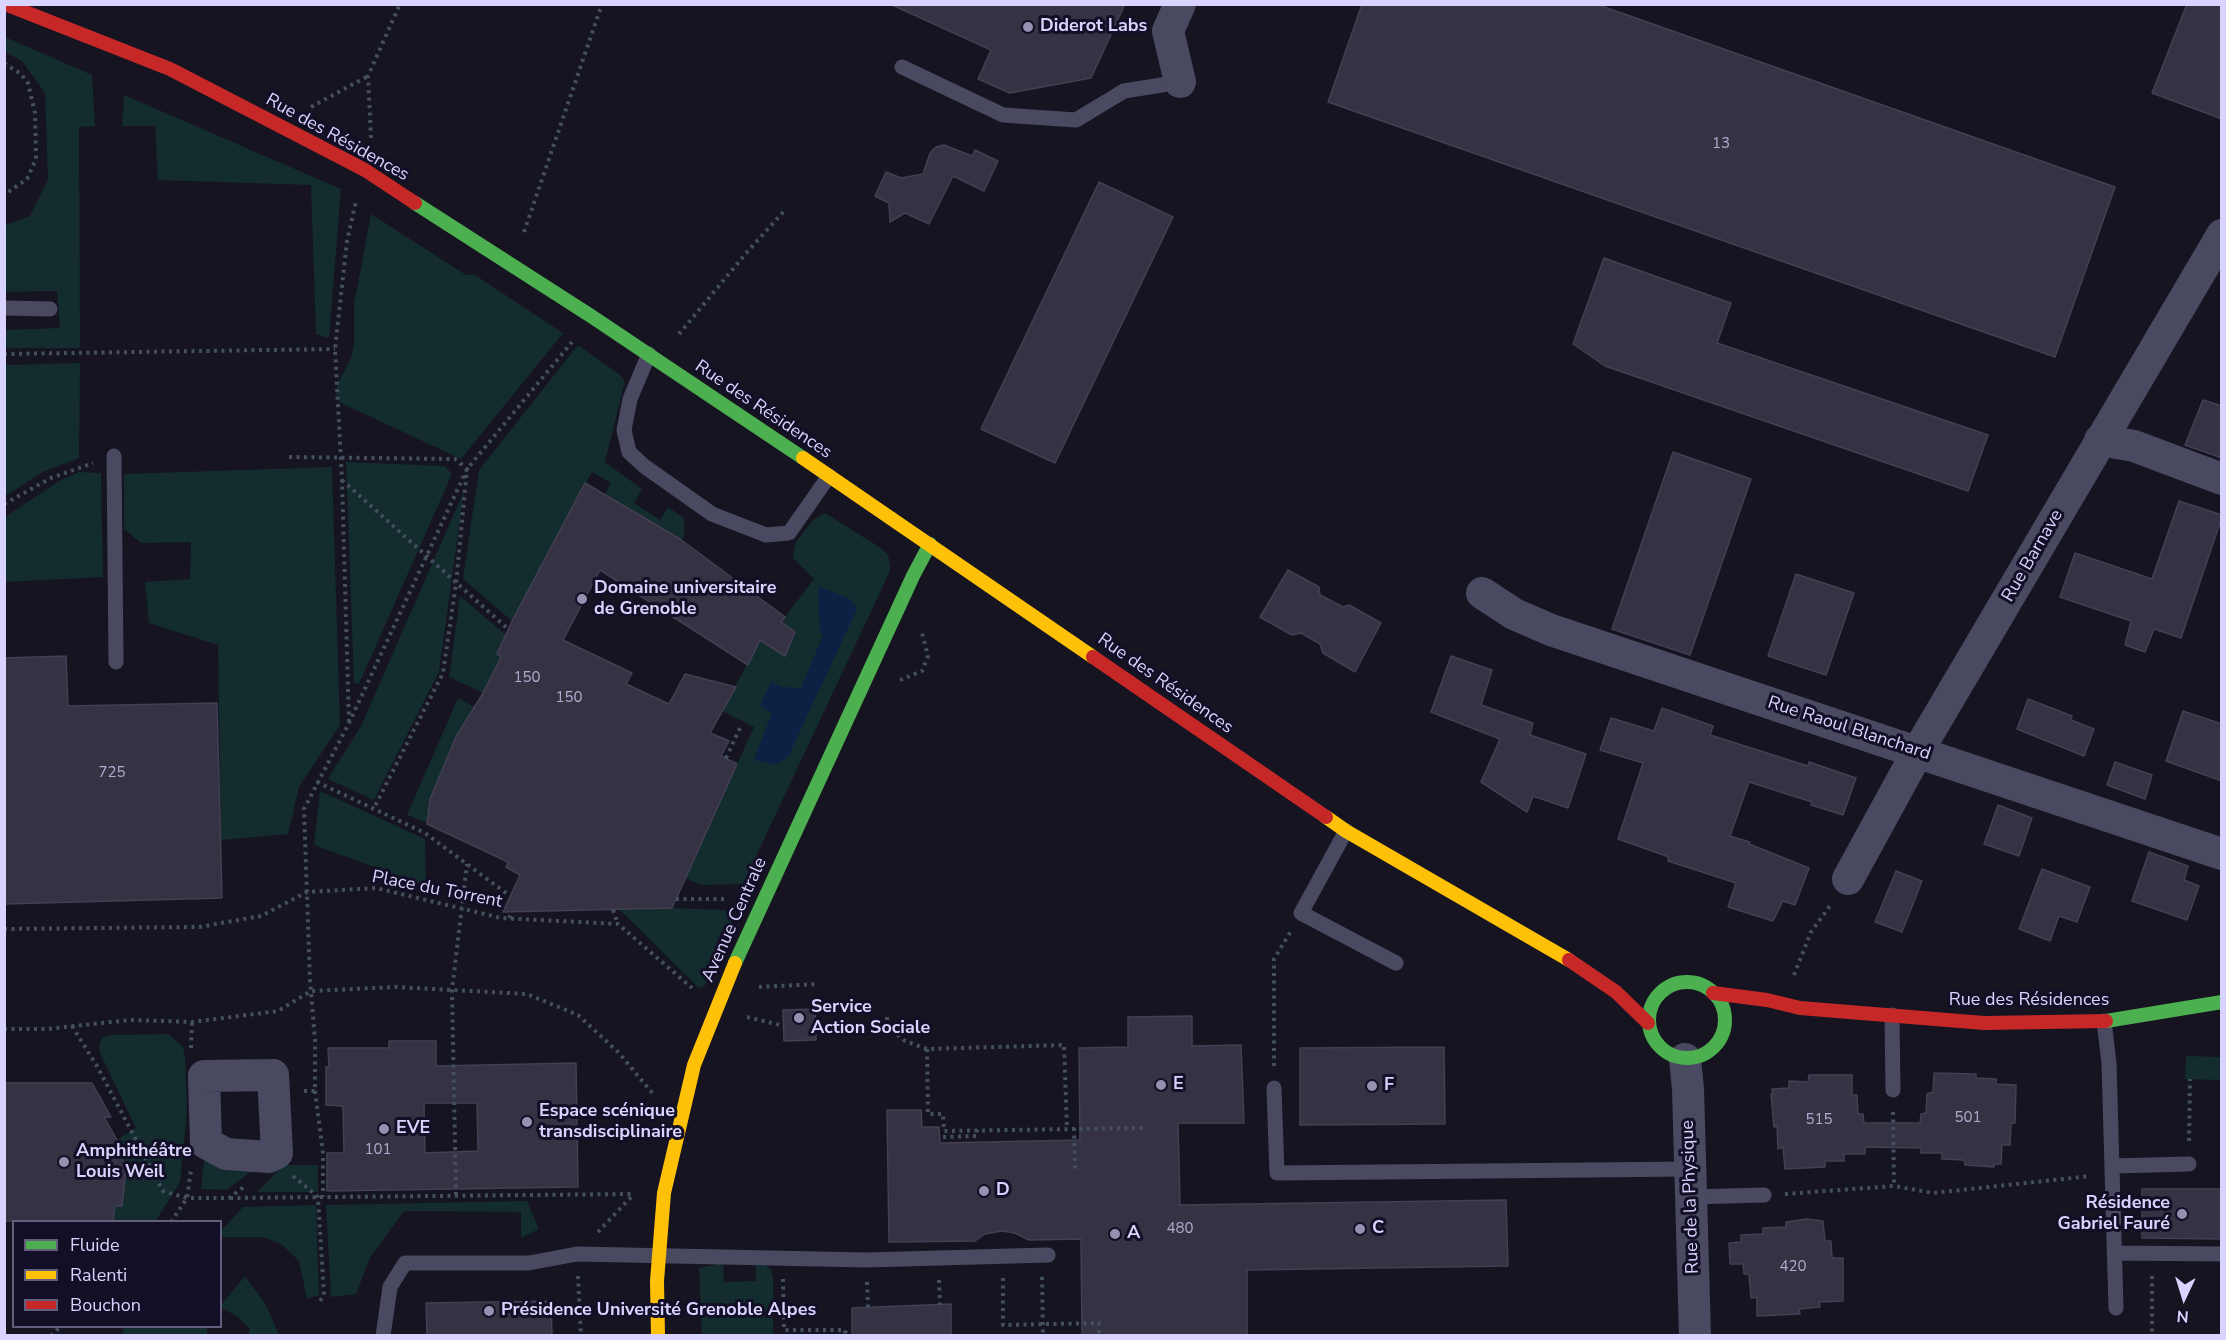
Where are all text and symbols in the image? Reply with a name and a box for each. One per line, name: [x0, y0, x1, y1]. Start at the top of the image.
place label: Diderot Labs: [1040, 16, 1147, 38]
marker: Diderot Labs: [1021, 20, 1035, 34]
street label: Rue des Résidences: [262, 90, 412, 186]
house number: 13: [1712, 135, 1730, 153]
street label: Rue des Résidences: [690, 356, 836, 464]
street label: Rue Barnave: [1998, 506, 2068, 606]
place label: Domaine universitaire de Grenoble: [594, 578, 776, 620]
marker: Domaine universitaire de Grenoble: [575, 592, 589, 606]
street label: Rue des Résidences: [1093, 629, 1237, 739]
house number: 150: [514, 669, 540, 687]
house number: 150: [556, 689, 582, 707]
street label: Rue Raoul Blanchard: [1765, 692, 1933, 766]
house number: 725: [99, 764, 125, 782]
street label: Avenue Centrale: [698, 854, 772, 986]
street label: Place du Torrent: [370, 867, 504, 913]
street label: Rue des Résidences: [1949, 990, 2109, 1012]
place label: Service Action Sociale: [811, 997, 930, 1040]
marker: Service Action Sociale: [792, 1011, 806, 1025]
place label: E: [1173, 1074, 1184, 1096]
place label: F: [1384, 1075, 1394, 1097]
marker: E: [1154, 1078, 1168, 1092]
marker: F: [1365, 1079, 1379, 1093]
place label: Espace scénique transdisciplinaire: [539, 1101, 682, 1144]
house number: 501: [1955, 1109, 1981, 1127]
house number: 515: [1806, 1111, 1832, 1129]
marker: Espace scénique transdisciplinaire: [520, 1115, 534, 1129]
place label: EVE: [396, 1118, 430, 1140]
street label: Rue de la Physique: [1678, 1120, 1704, 1274]
marker: EVE: [377, 1122, 391, 1136]
place label: Amphithéâtre Louis Weil: [76, 1141, 192, 1184]
house number: 101: [365, 1141, 391, 1159]
marker: Amphithéâtre Louis Weil: [57, 1155, 71, 1169]
place label: D: [996, 1180, 1010, 1202]
marker: D: [977, 1184, 991, 1198]
place label: Résidence Gabriel Fauré: [2057, 1193, 2170, 1236]
marker: Résidence Gabriel Fauré: [2175, 1207, 2189, 1221]
place label: C: [1372, 1218, 1384, 1240]
legend: [12, 1220, 222, 1328]
house number: 480: [1167, 1220, 1193, 1238]
marker: C: [1353, 1222, 1367, 1236]
place label: A: [1127, 1223, 1140, 1245]
marker: A: [1108, 1227, 1122, 1241]
text: Fluide: [70, 1233, 120, 1257]
house number: 420: [1780, 1258, 1806, 1276]
text: Ralenti: [70, 1263, 127, 1287]
north arrow: [2154, 1268, 2214, 1328]
text: Bouchon: [70, 1293, 141, 1317]
place label: Présidence Université Grenoble Alpes: [501, 1300, 816, 1322]
marker: Présidence Université Grenoble Alpes: [482, 1304, 496, 1318]
text: N: [2176, 1305, 2189, 1327]

